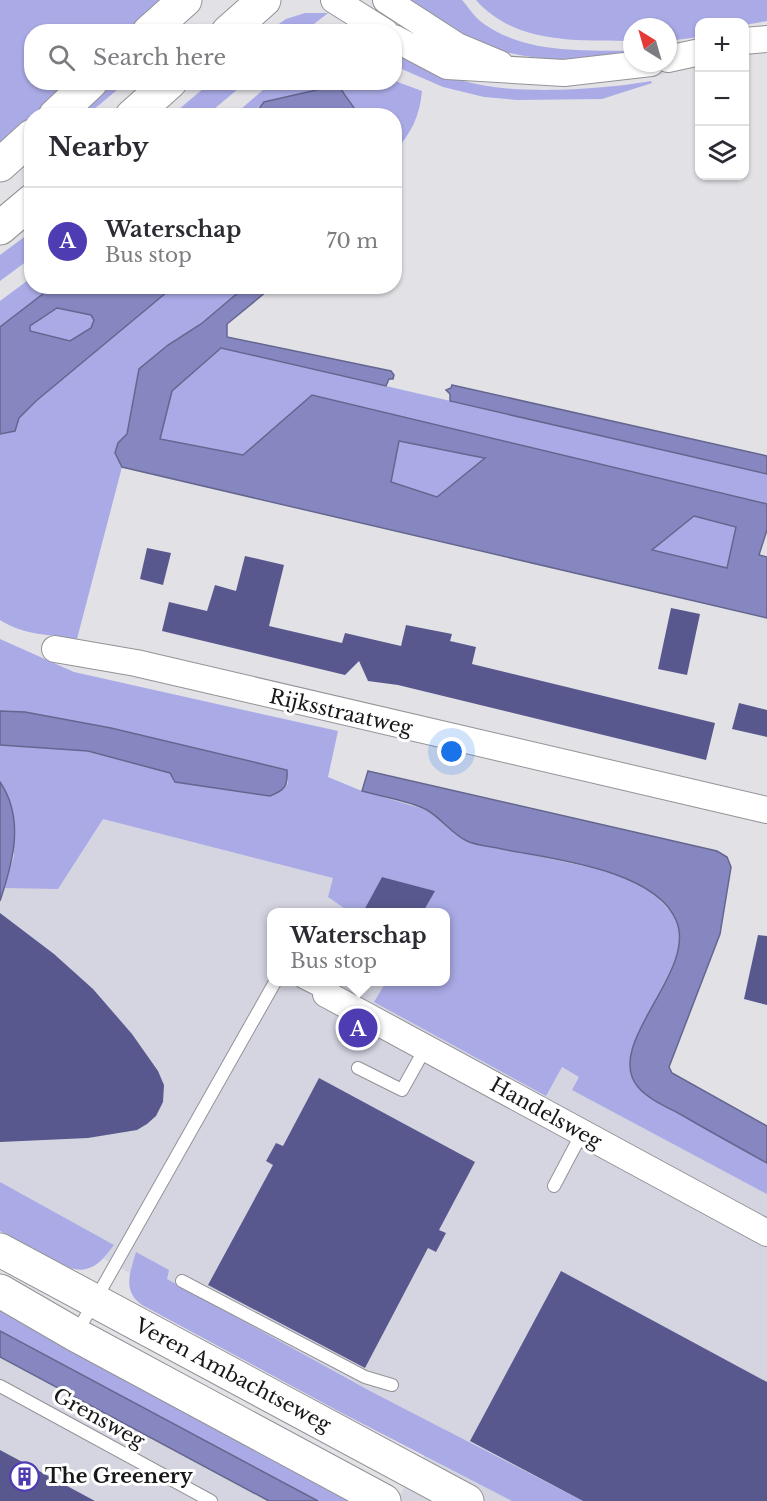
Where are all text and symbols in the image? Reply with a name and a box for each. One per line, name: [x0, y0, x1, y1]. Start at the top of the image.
north arrow: [623, 18, 677, 72]
map controls: [695, 18, 749, 180]
button: +: [695, 18, 749, 72]
search box: [24, 24, 402, 90]
icon: search: [45, 41, 78, 74]
text: Search here: [93, 44, 226, 71]
button: −: [695, 72, 749, 126]
button: layers: [695, 126, 749, 180]
text: Nearby: [48, 131, 149, 163]
text: Waterschap: [105, 216, 241, 243]
text: A: [59, 229, 76, 253]
text: 70 m: [326, 229, 378, 253]
text: Bus stop: [105, 243, 192, 267]
street label: Rijksstraatweg: [267, 684, 416, 740]
your location: [437, 737, 466, 766]
popup: [267, 908, 450, 986]
text: Waterschap: [290, 922, 427, 949]
text: Bus stop: [290, 949, 377, 973]
pin: A: [338, 1006, 378, 1050]
street label: Handelsweg: [486, 1072, 607, 1154]
street label: Veren Ambachtseweg: [130, 1313, 336, 1437]
street label: Grensweg: [49, 1383, 150, 1453]
building icon: The Greenery: [8, 1460, 40, 1492]
place label: The Greenery: [45, 1464, 194, 1488]

